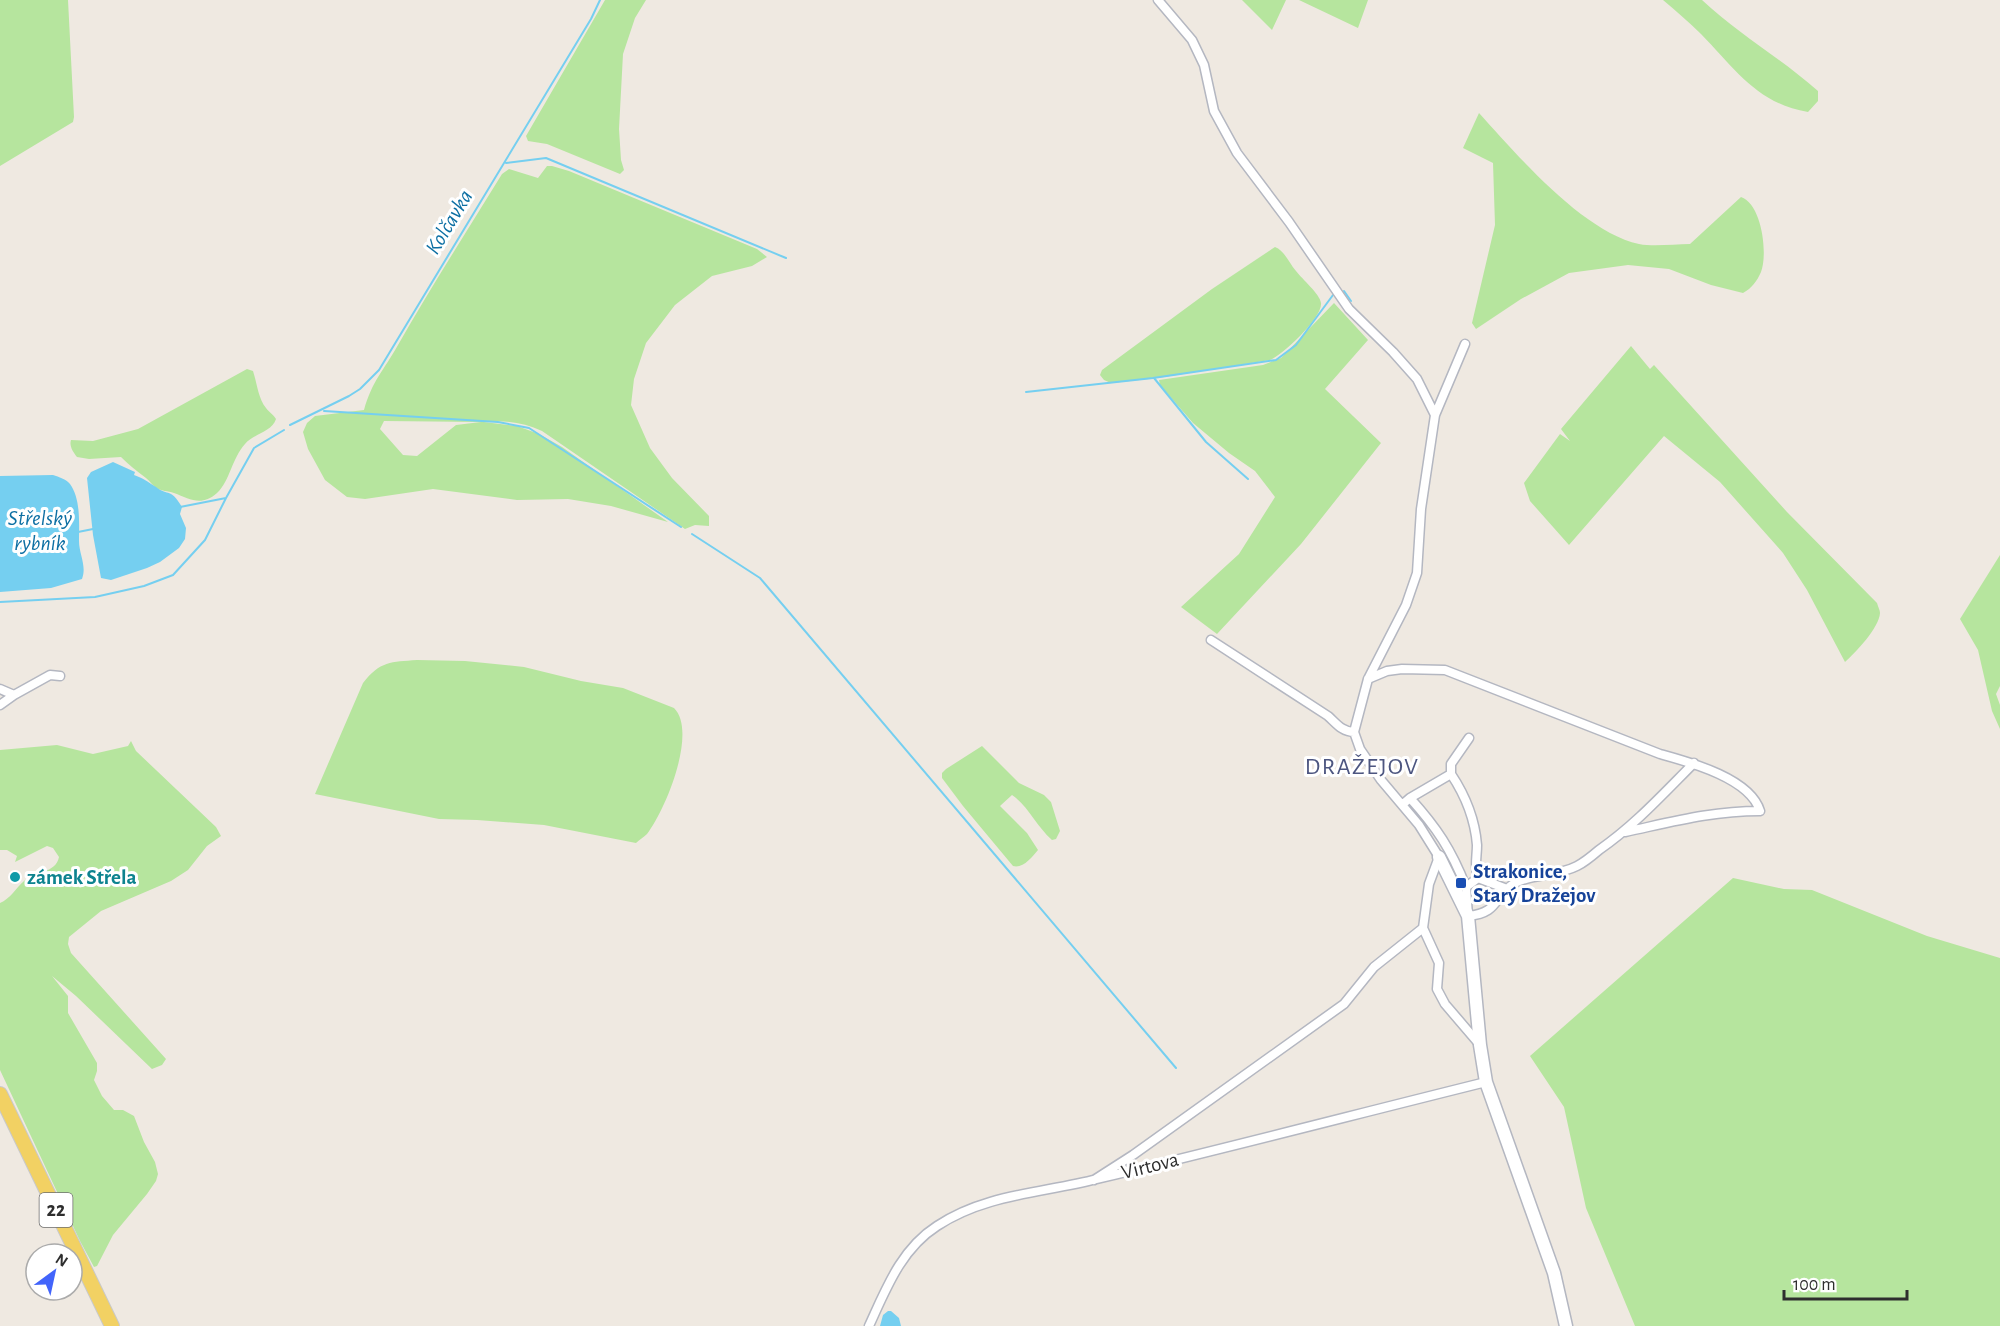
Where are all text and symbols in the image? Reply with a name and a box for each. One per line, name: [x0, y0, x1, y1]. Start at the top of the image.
water label: Kolčavka: [421, 186, 477, 258]
water label: Střelský rybník: [8, 507, 72, 554]
district label: DRAŽEJOV: [1305, 754, 1419, 779]
place label: Strakonice, Starý Dražejov: [1473, 861, 1596, 906]
place label: zámek Střela: [27, 867, 137, 888]
marker: zámek Střela: [8, 870, 22, 884]
marker: Strakonice, Starý Dražejov: [1454, 876, 1468, 890]
street label: Virtova: [1119, 1149, 1181, 1183]
road number: 22: [40, 1193, 72, 1227]
north arrow: [24, 1242, 84, 1302]
text: N: [53, 1251, 71, 1270]
scale bar: [1784, 1263, 1907, 1301]
text: 100 m: [1793, 1276, 1836, 1294]

